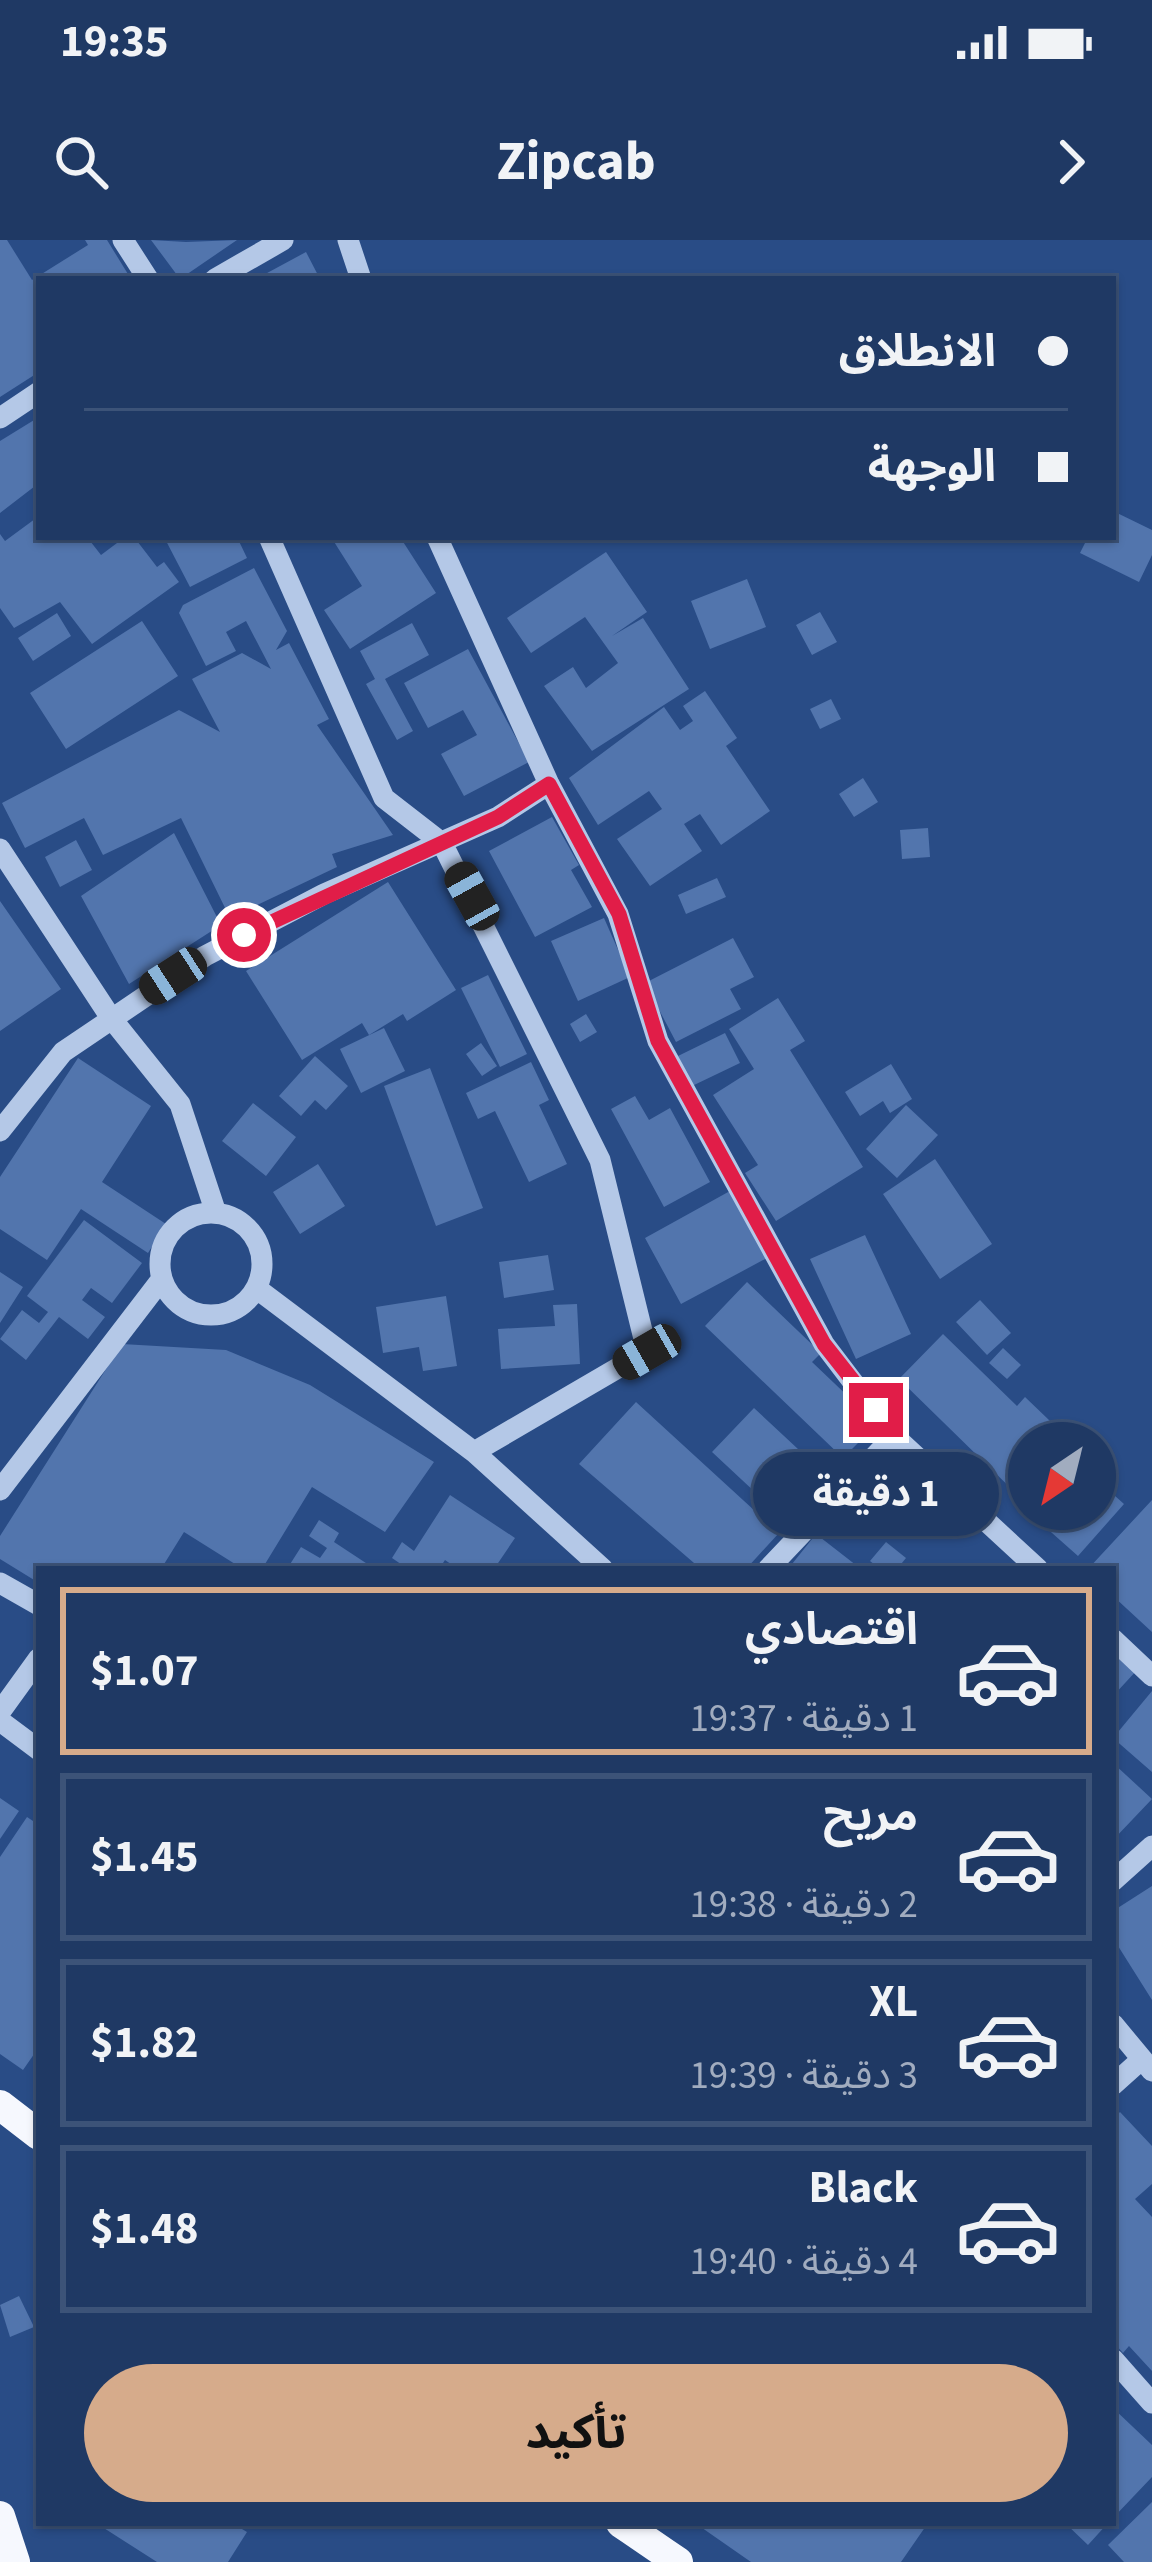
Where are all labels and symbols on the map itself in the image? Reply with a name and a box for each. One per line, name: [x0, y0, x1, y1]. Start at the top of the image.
car: [439, 856, 505, 936]
route start: [217, 908, 271, 962]
car: [133, 941, 213, 1011]
car: [607, 1318, 687, 1386]
route end: [849, 1383, 903, 1437]
north arrow: [1008, 1422, 1116, 1530]
callout: 1 دقيقة: [753, 1452, 999, 1536]

